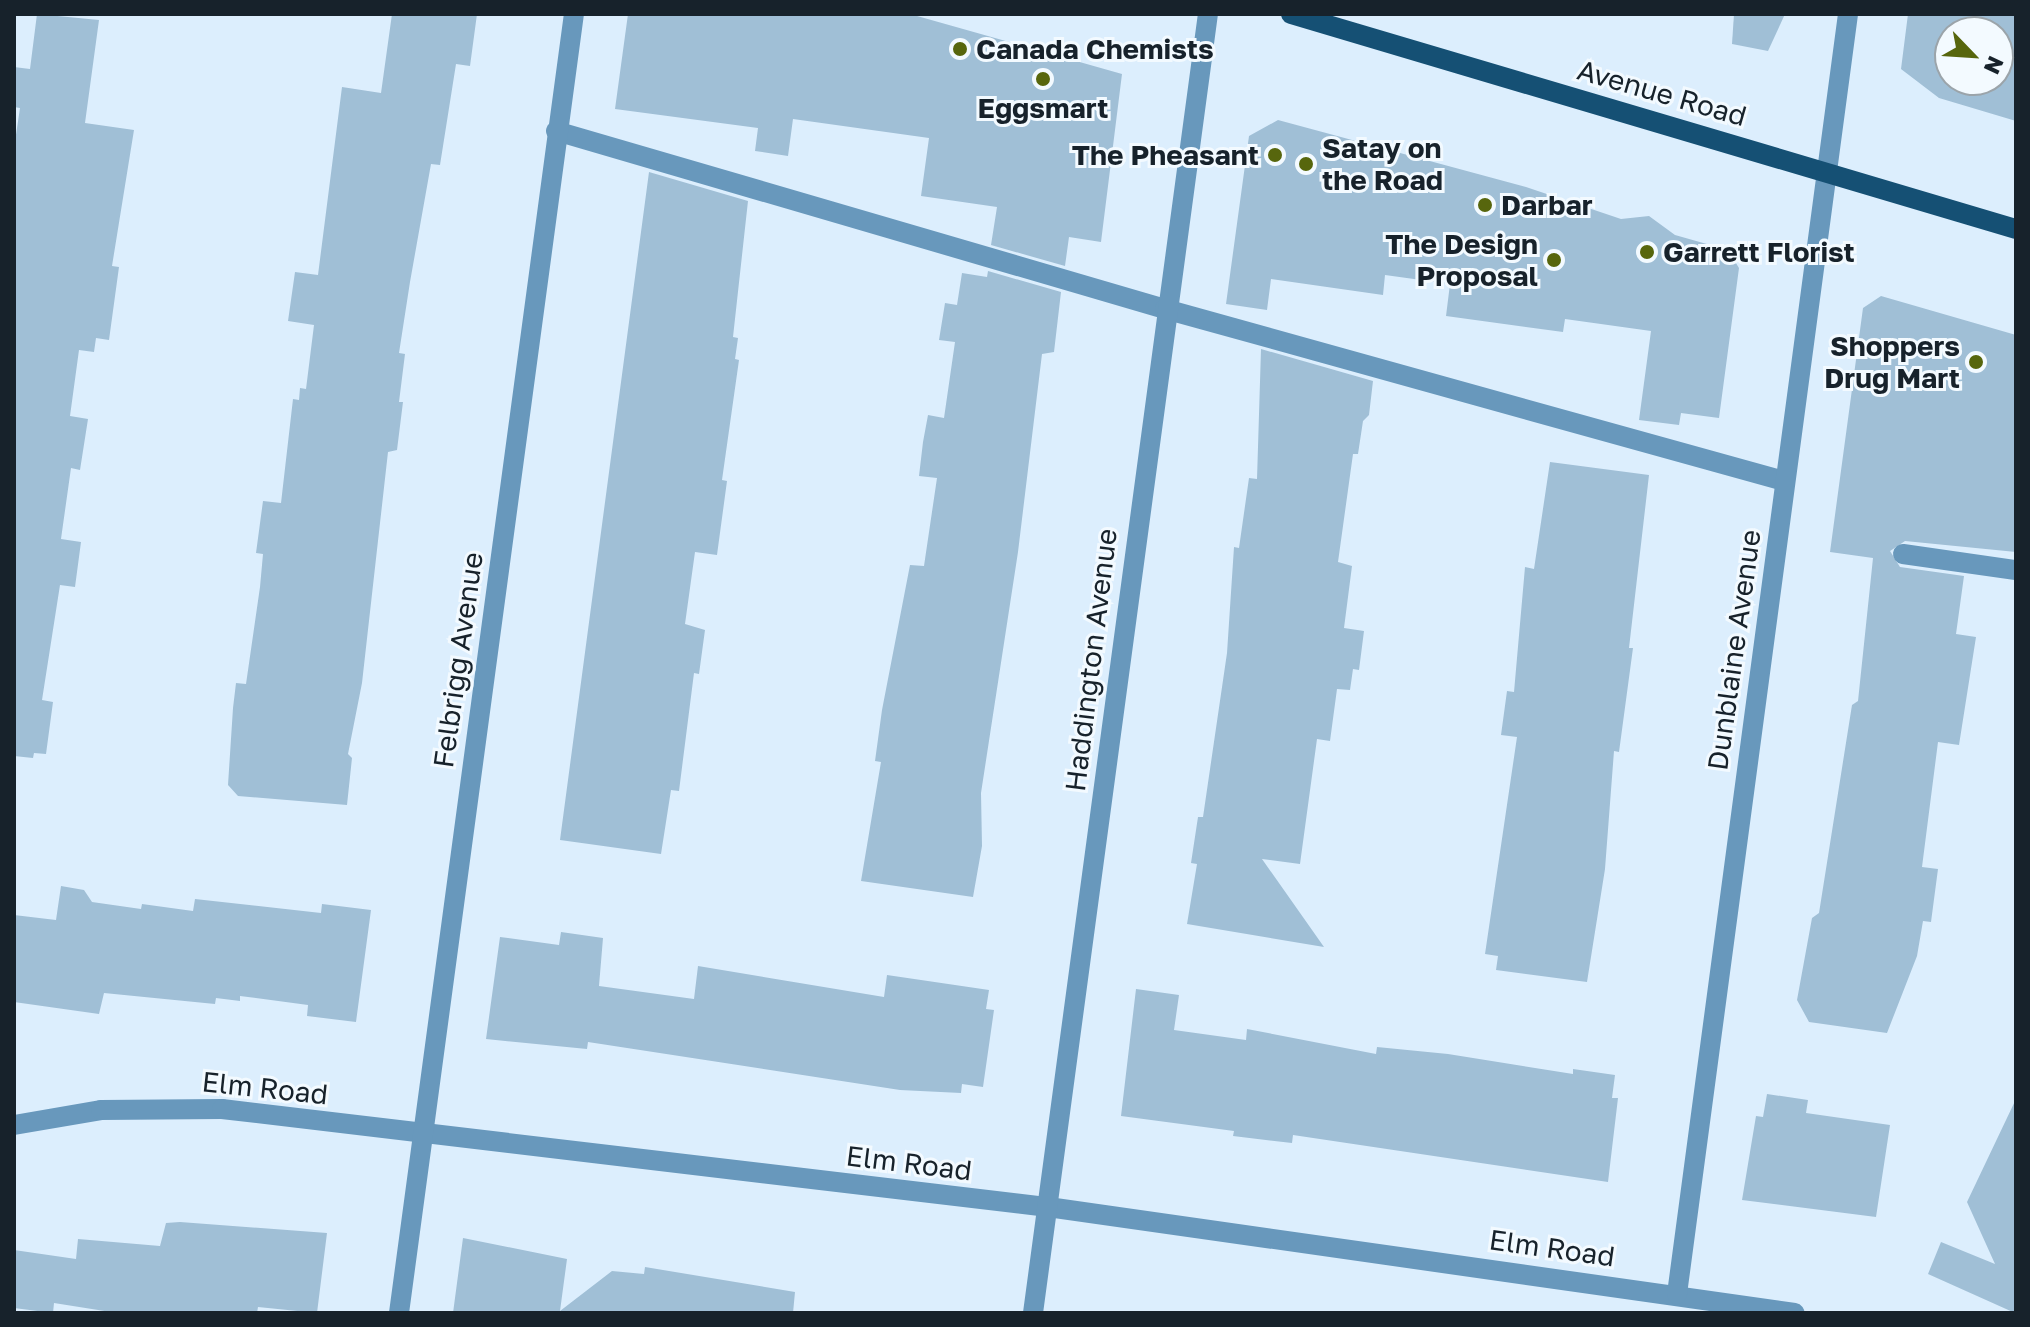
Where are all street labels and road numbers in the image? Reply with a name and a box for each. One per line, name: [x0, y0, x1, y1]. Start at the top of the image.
street label: Avenue Road: [1574, 53, 1750, 133]
street label: Haddington Avenue: [1058, 527, 1124, 793]
street label: Dunblaine Avenue: [1700, 528, 1768, 772]
street label: Felbrigg Avenue: [426, 550, 490, 770]
street label: Elm Road: [200, 1065, 330, 1111]
street label: Elm Road: [844, 1139, 974, 1187]
street label: Elm Road: [1487, 1223, 1617, 1273]

